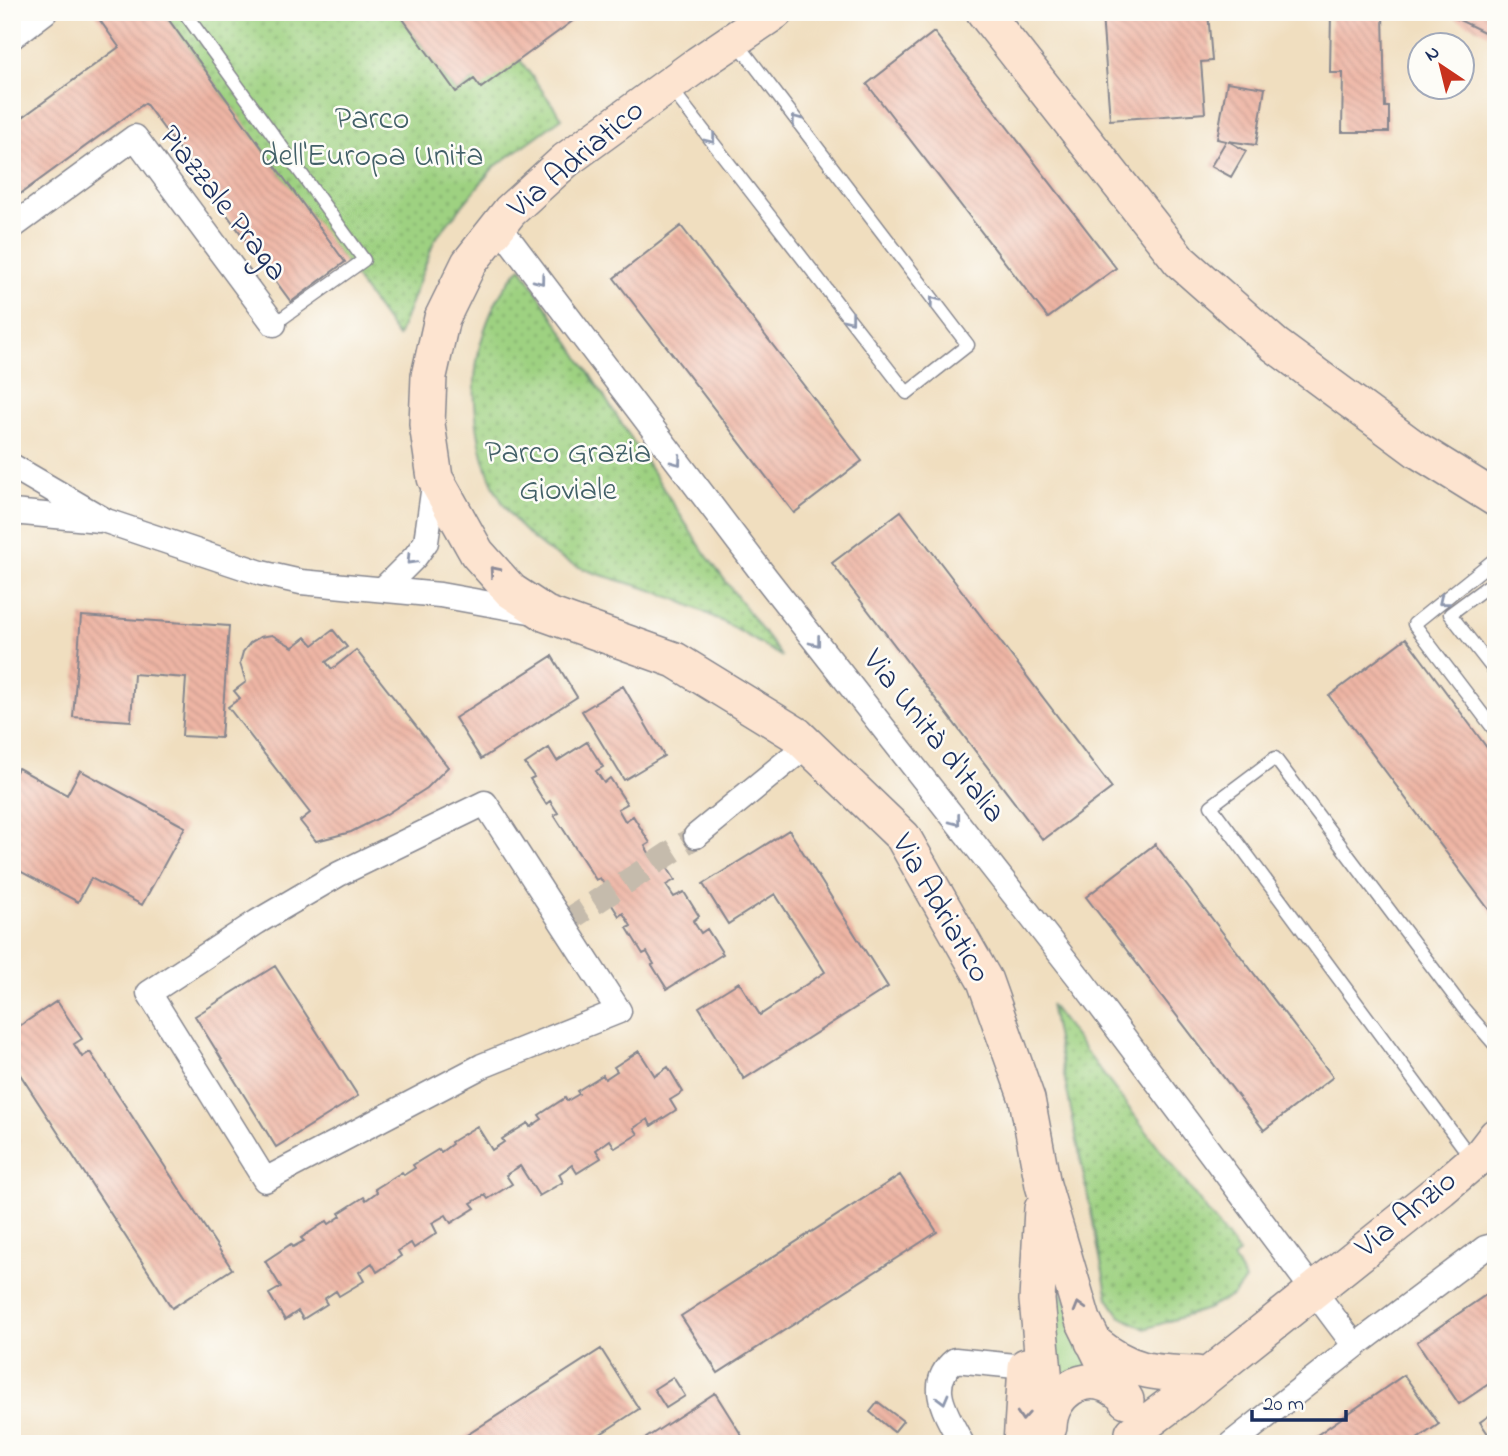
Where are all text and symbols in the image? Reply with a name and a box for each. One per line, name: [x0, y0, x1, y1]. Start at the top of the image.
north arrow: [1406, 32, 1476, 102]
text: N: [1420, 39, 1446, 69]
street label: Via Adriatico: [498, 89, 656, 232]
park label: Parco dell'Europa Unita: [260, 97, 484, 181]
one-way arrow: [792, 115, 805, 127]
street label: Piazzale Praga: [146, 116, 298, 292]
one-way arrow: [702, 132, 715, 144]
one-way arrow: [532, 272, 545, 285]
one-way arrow: [930, 296, 943, 308]
one-way arrow: [841, 312, 854, 324]
park label: Parco Grazia Gioviale: [485, 431, 651, 515]
one-way arrow: [669, 454, 682, 466]
one-way arrow: [407, 552, 419, 565]
one-way arrow: [490, 566, 502, 579]
one-way arrow: [1438, 592, 1450, 605]
one-way arrow: [807, 634, 820, 647]
street label: Via Unità d'Italia: [849, 639, 1016, 834]
one-way arrow: [948, 813, 961, 826]
street label: Via Adriatico: [878, 825, 1002, 993]
street label: Via Anzio: [1345, 1159, 1468, 1271]
one-way arrow: [1073, 1301, 1088, 1313]
scale bar: [1252, 1379, 1347, 1423]
text: 20 m: [1263, 1390, 1304, 1420]
one-way arrow: [934, 1393, 949, 1405]
one-way arrow: [1016, 1411, 1031, 1422]

